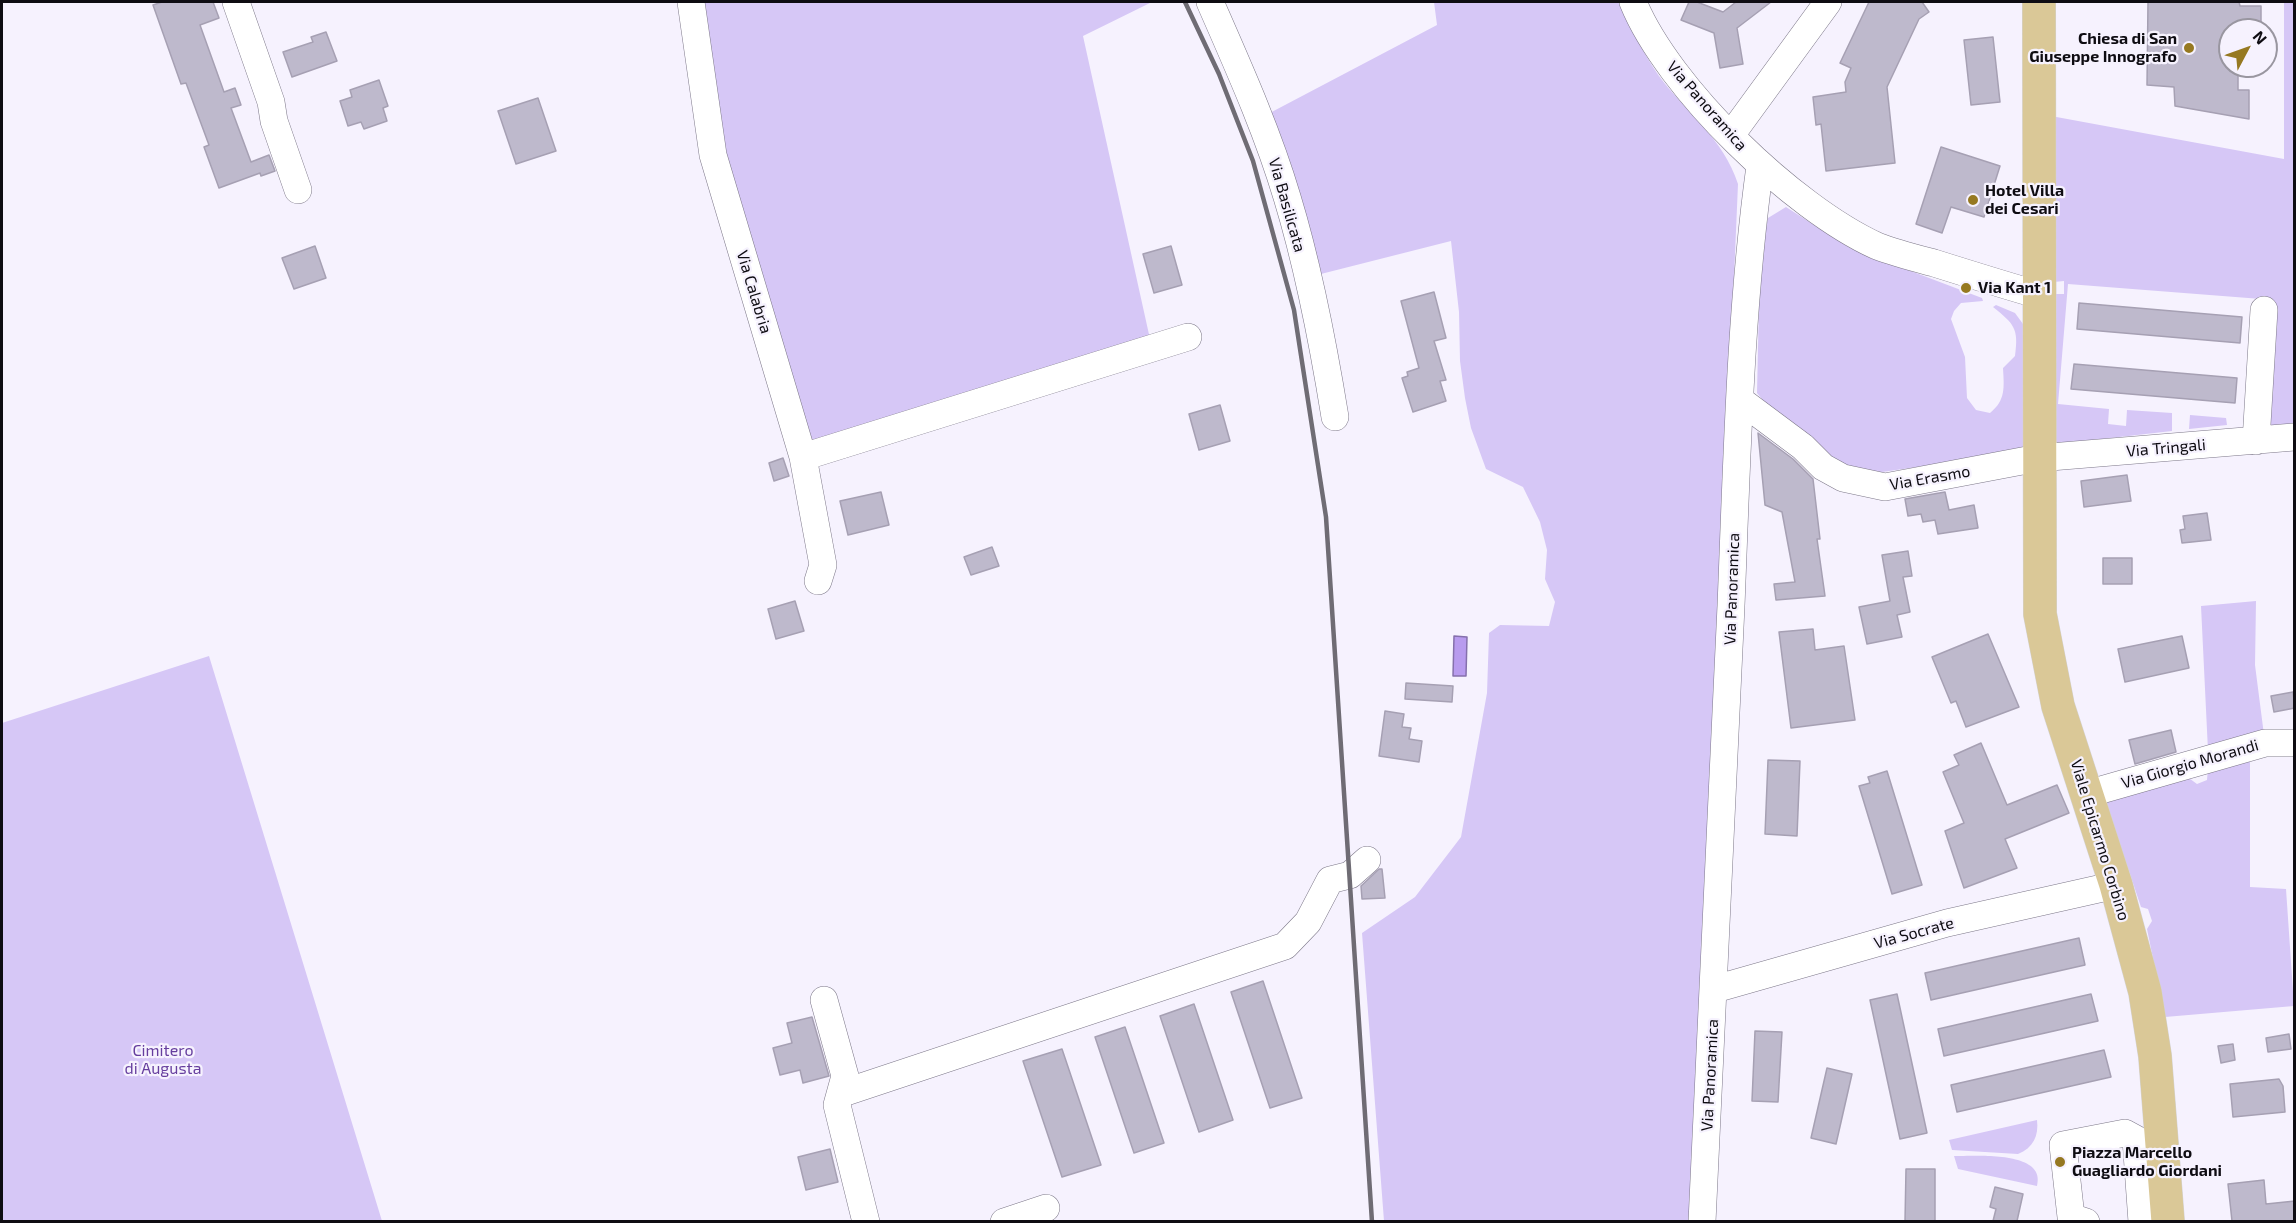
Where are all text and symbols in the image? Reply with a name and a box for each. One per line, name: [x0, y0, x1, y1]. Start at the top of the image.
north arrow: [2218, 18, 2278, 78]
text: N: [2249, 27, 2271, 48]
place label: Chiesa di San Giuseppe Innografo: [2029, 29, 2177, 67]
marker: Chiesa di San Giuseppe Innografo: [2182, 41, 2196, 55]
street label: Via Panoramica: [1663, 57, 1751, 155]
street label: Via Basilicata: [1264, 156, 1310, 254]
place label: Hotel Villa dei Cesari: [1985, 181, 2064, 219]
marker: Hotel Villa dei Cesari: [1966, 193, 1980, 207]
street label: Via Calabria: [732, 248, 776, 336]
place label: Via Kant 1: [1978, 278, 2051, 298]
marker: Via Kant 1: [1959, 281, 1973, 295]
street label: Via Tringali: [2125, 435, 2207, 461]
street label: Via Erasmo: [1888, 461, 1972, 495]
street label: Via Panoramica: [1720, 532, 1744, 646]
street label: Via Giorgio Morandi: [2119, 735, 2261, 793]
street label: Viale Epicarmo Corbino: [2066, 757, 2134, 923]
street label: Via Socrate: [1872, 913, 1956, 953]
street label: Via Panoramica: [1697, 1018, 1723, 1132]
park label: Cimitero di Augusta: [125, 1041, 201, 1079]
place label: Piazza Marcello Guagliardo Giordani: [2072, 1143, 2222, 1181]
marker: Piazza Marcello Guagliardo Giordani: [2053, 1155, 2067, 1169]

